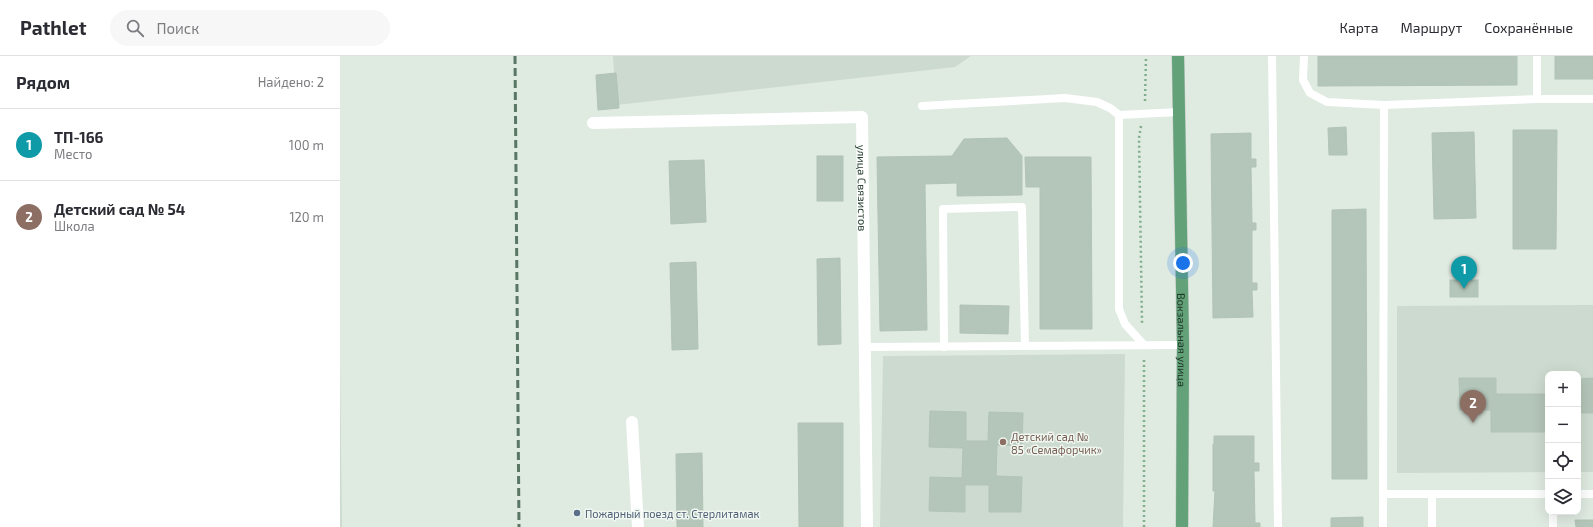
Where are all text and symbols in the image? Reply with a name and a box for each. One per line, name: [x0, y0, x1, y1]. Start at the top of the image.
search box: [110, 10, 390, 46]
text: Pathlet: [20, 16, 86, 39]
icon: search: [124, 17, 146, 39]
text: Поиск: [156, 19, 199, 37]
text: Карта: [1340, 19, 1378, 36]
text: Маршрут: [1400, 19, 1462, 36]
text: Сохранённые: [1484, 19, 1573, 36]
text: Рядом: [16, 72, 70, 92]
text: Найдено: 2: [258, 74, 324, 90]
text: ТП-166: [54, 128, 103, 146]
text: 1: [26, 137, 32, 153]
text: 100 m: [289, 137, 324, 153]
street label: улица Связистов: [855, 145, 870, 231]
text: Место: [54, 146, 93, 162]
text: Детский сад № 54: [54, 200, 185, 218]
text: 2: [25, 209, 33, 225]
text: 120 m: [289, 209, 324, 225]
text: Школа: [54, 218, 95, 234]
your location: [1173, 253, 1193, 273]
pin: 1: [1451, 256, 1477, 289]
street label: Вокзальная улица: [1175, 293, 1190, 387]
map controls: [1545, 371, 1581, 515]
button: +: [1545, 371, 1581, 407]
pin: 2: [1460, 390, 1486, 423]
button: −: [1545, 407, 1581, 443]
place label: Детский сад № 85 «Семафорчик»: [1011, 430, 1102, 456]
marker: Детский сад № 85 «Семафорчик»: [998, 437, 1008, 447]
button: locate: [1545, 443, 1581, 479]
button: layers: [1545, 479, 1581, 515]
place label: Пожарный поезд ст. Стерлитамак: [585, 507, 759, 520]
marker: Пожарный поезд ст. Стерлитамак: [572, 508, 582, 518]

